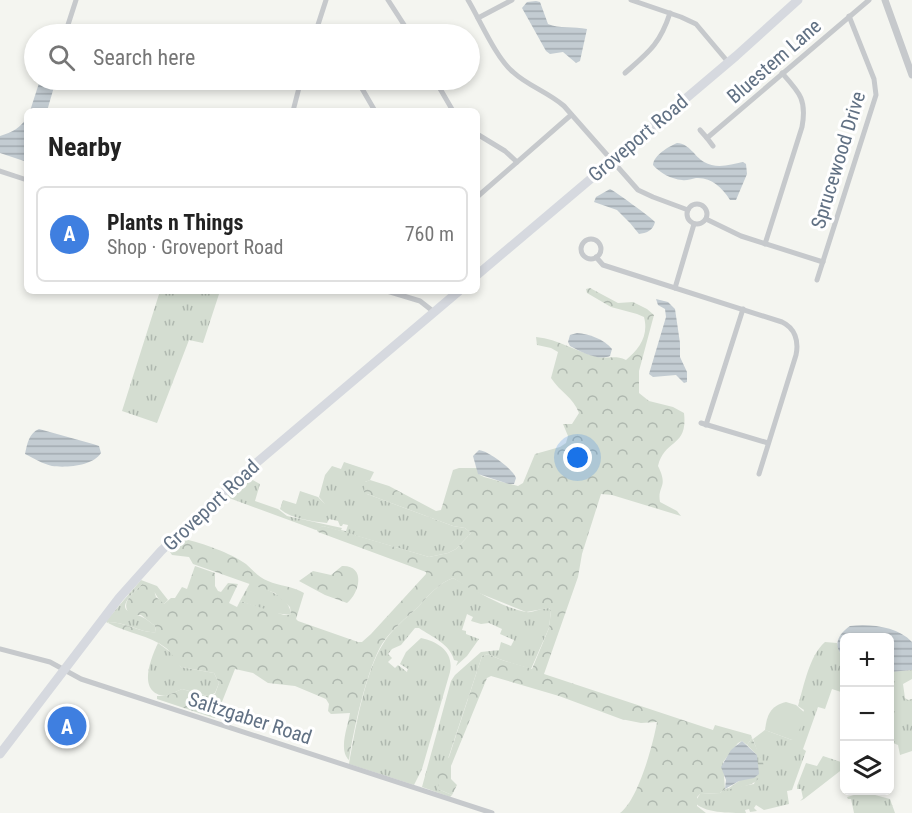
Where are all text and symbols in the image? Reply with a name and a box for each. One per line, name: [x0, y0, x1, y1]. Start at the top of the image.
street label: Bluestem Lane: [722, 14, 826, 108]
search box: [24, 24, 480, 90]
icon: search: [45, 41, 78, 74]
text: Search here: [93, 45, 195, 70]
street label: Groveport Road: [583, 89, 693, 187]
street label: Sprucewood Drive: [806, 89, 870, 231]
text: Nearby: [48, 132, 122, 162]
text: Plants n Things: [107, 210, 244, 235]
text: A: [64, 222, 75, 246]
text: 760 m: [405, 222, 454, 246]
text: Shop · Groveport Road: [107, 235, 284, 259]
your location: [563, 443, 592, 472]
street label: Groveport Road: [158, 454, 264, 556]
map controls: [840, 633, 894, 795]
button: +: [840, 633, 894, 687]
street label: Saltzgaber Road: [185, 687, 315, 749]
button: −: [840, 687, 894, 741]
pin: A: [48, 704, 86, 748]
button: layers: [840, 741, 894, 795]

